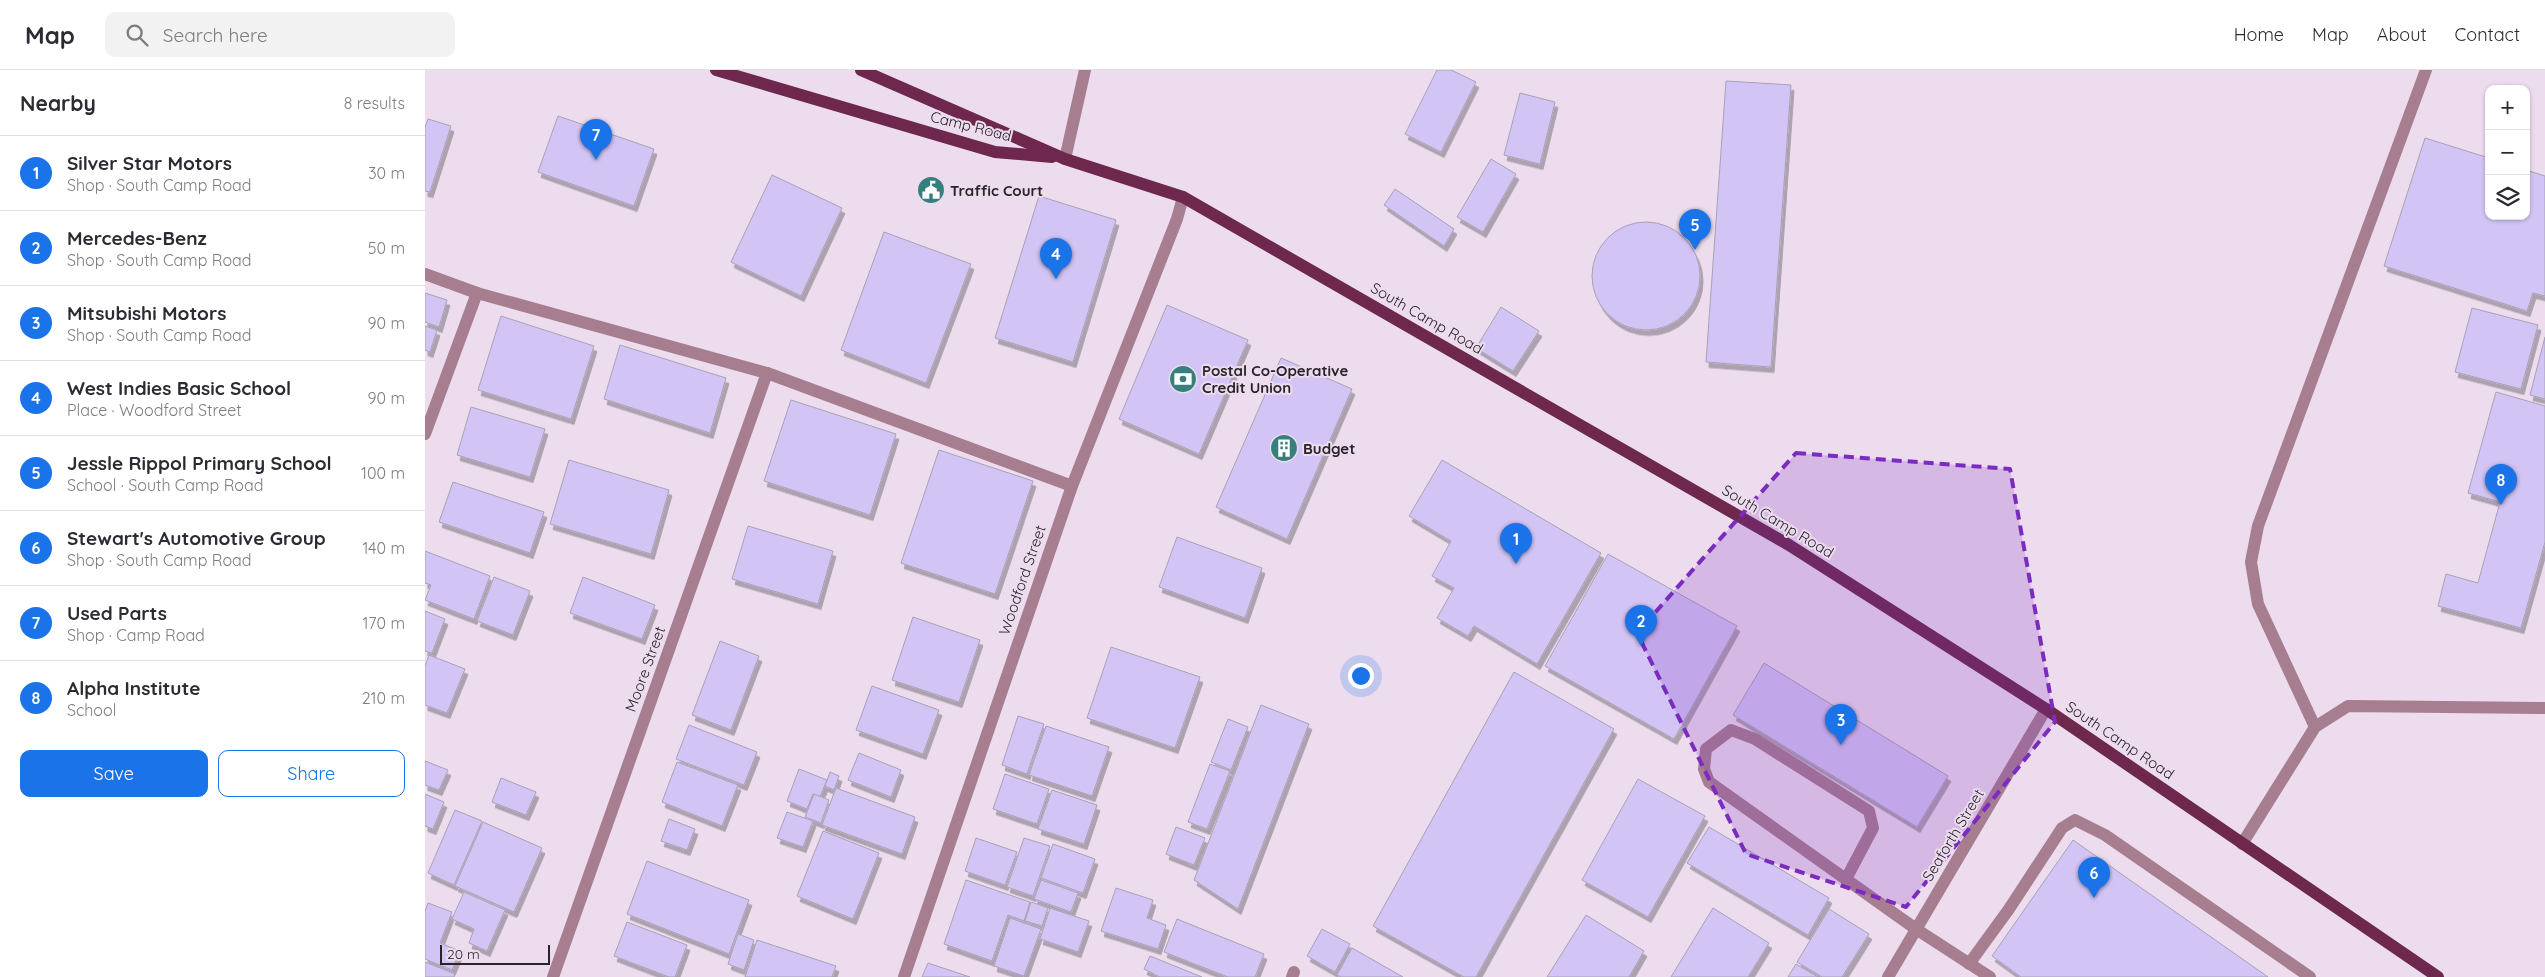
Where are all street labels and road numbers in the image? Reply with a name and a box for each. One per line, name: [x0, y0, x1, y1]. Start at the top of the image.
street label: Camp Road: [928, 107, 1014, 145]
street label: South Camp Road: [1367, 278, 1487, 358]
street label: South Camp Road: [1719, 480, 1837, 562]
street label: Woodford Street: [994, 523, 1050, 637]
street label: Moore Street: [621, 624, 669, 714]
street label: South Camp Road: [2062, 697, 2178, 783]
street label: Seaforth Street: [1918, 785, 1988, 885]

